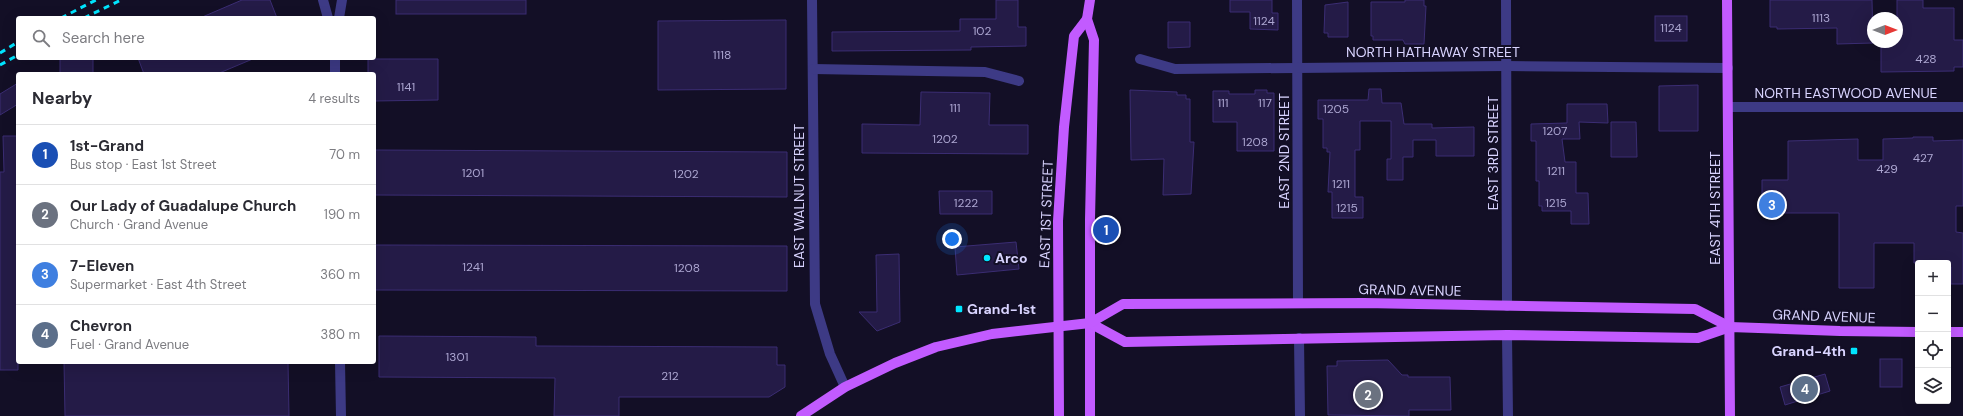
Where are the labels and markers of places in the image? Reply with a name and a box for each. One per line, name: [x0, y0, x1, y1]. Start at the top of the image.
pin: 3: [1759, 190, 1785, 220]
pin: 1: [1093, 215, 1119, 245]
place label: Arco: [995, 249, 1028, 267]
marker: Arco: [982, 253, 992, 263]
place label: Grand-1st: [967, 300, 1036, 318]
marker: Grand-1st: [954, 304, 964, 314]
place label: Grand-4th: [1771, 342, 1846, 360]
marker: Grand-4th: [1849, 346, 1859, 356]
pin: 4: [1792, 374, 1818, 404]
pin: 2: [1355, 380, 1381, 410]

